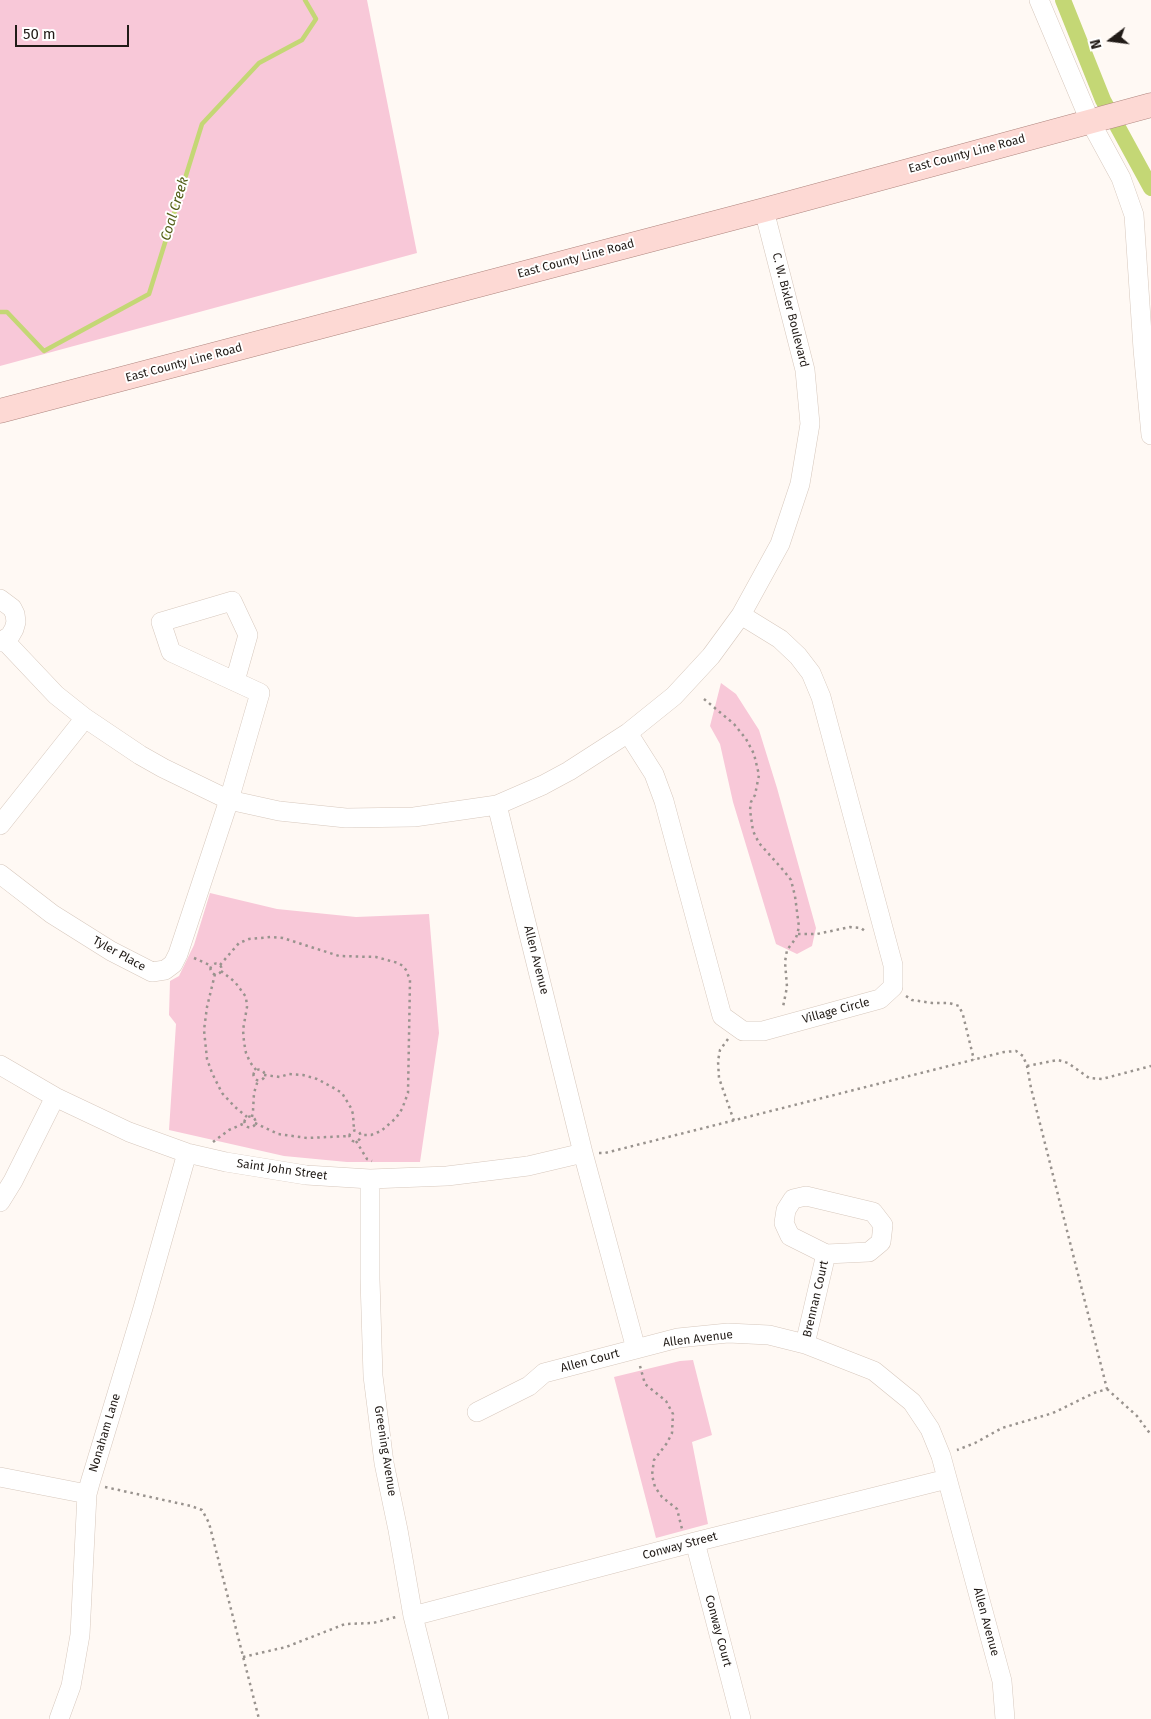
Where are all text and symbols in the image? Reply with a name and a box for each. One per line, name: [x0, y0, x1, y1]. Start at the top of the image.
scale bar: [18, 15, 131, 47]
north arrow: [1086, 15, 1136, 65]
text: 50 m: [23, 25, 56, 43]
text: N: [1087, 37, 1105, 51]
street label: East County Line Road: [907, 131, 1027, 177]
water label: Coal Creek: [157, 175, 193, 243]
street label: East County Line Road: [516, 236, 636, 282]
street label: C. W. Bixler Boulevard: [769, 251, 811, 369]
street label: East County Line Road: [124, 340, 244, 386]
street label: Allen Avenue: [520, 924, 552, 996]
street label: Tyler Place: [90, 934, 148, 974]
street label: Village Circle: [801, 995, 871, 1027]
street label: Saint John Street: [236, 1157, 328, 1183]
street label: Brennan Court: [800, 1259, 832, 1339]
street label: Allen Avenue: [662, 1328, 734, 1350]
street label: Allen Court: [559, 1346, 621, 1376]
street label: Nonaham Lane: [86, 1392, 124, 1474]
street label: Greening Avenue: [371, 1405, 399, 1497]
street label: Conway Street: [641, 1529, 719, 1563]
street label: Allen Avenue: [970, 1586, 1002, 1658]
street label: Conway Court: [701, 1593, 735, 1669]

